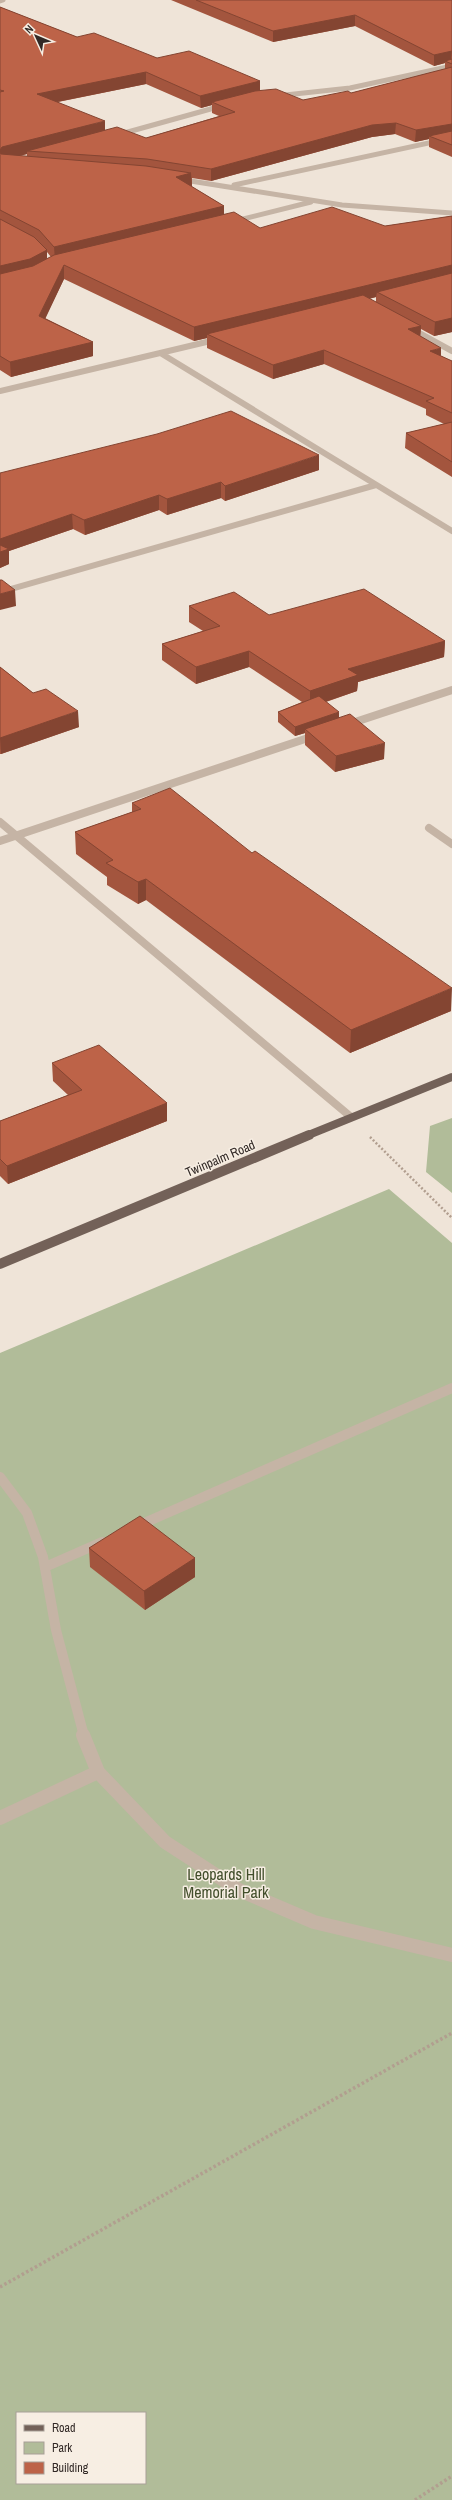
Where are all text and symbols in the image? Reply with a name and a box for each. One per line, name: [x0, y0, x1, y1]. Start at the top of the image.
north arrow: [16, 16, 56, 56]
text: N: [22, 22, 36, 36]
street label: Twinpalm Road: [183, 1136, 258, 1181]
park label: Leopards Hill Memorial Park: [183, 1863, 269, 1903]
legend: [16, 2412, 146, 2484]
text: Road: [52, 2420, 76, 2436]
text: Park: [52, 2440, 72, 2456]
text: Building: [52, 2460, 89, 2476]

